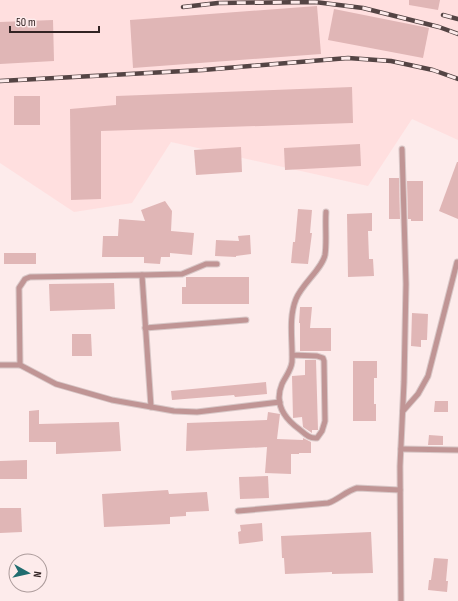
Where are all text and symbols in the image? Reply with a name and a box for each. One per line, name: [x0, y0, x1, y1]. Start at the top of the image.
scale bar: [10, 8, 99, 34]
text: 50 m: [16, 15, 36, 30]
north arrow: [8, 553, 48, 593]
text: N: [31, 571, 44, 578]

